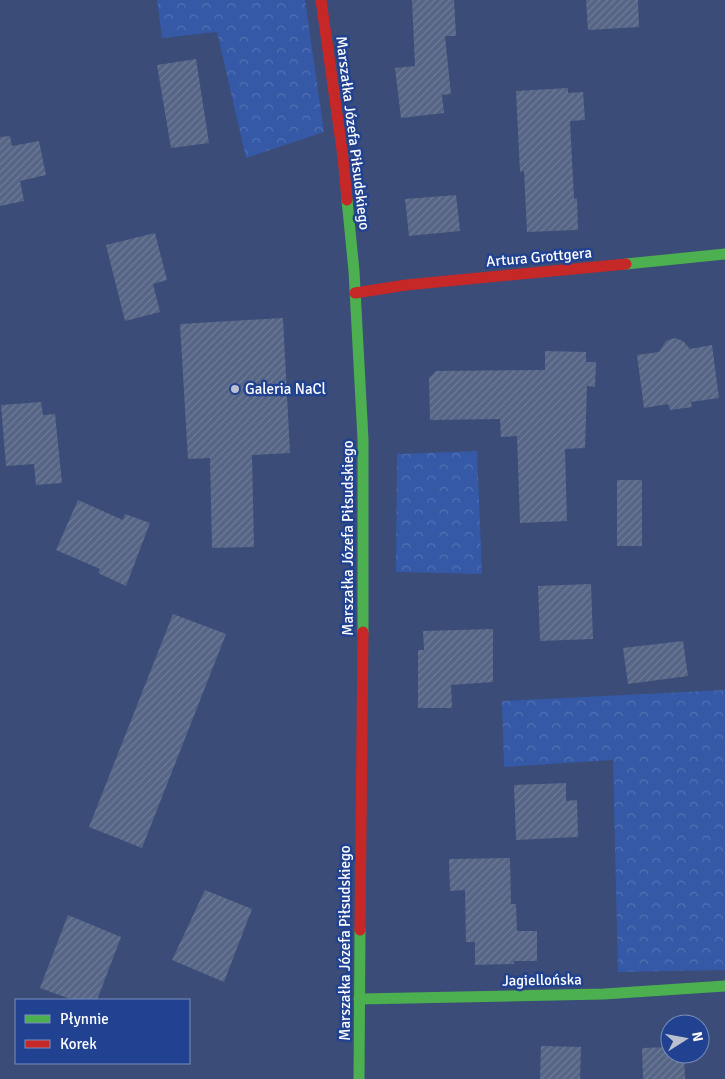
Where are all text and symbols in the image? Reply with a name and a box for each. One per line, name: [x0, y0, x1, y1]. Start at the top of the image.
street label: Marszałka Józefa Piłsudskiego: [332, 35, 374, 231]
street label: Artura Grottgera: [485, 243, 593, 271]
place label: Galeria NaCl: [245, 380, 326, 398]
marker: Galeria NaCl: [229, 383, 241, 395]
street label: Marszałka Józefa Piłsudskiego: [339, 440, 357, 636]
street label: Marszałka Józefa Piłsudskiego: [336, 845, 354, 1041]
street label: Jagiellońska: [502, 970, 582, 990]
legend: [15, 999, 190, 1064]
text: Płynnie: [60, 1010, 109, 1028]
north arrow: [660, 1014, 710, 1064]
text: N: [688, 1030, 707, 1043]
text: Korek: [60, 1035, 97, 1053]

